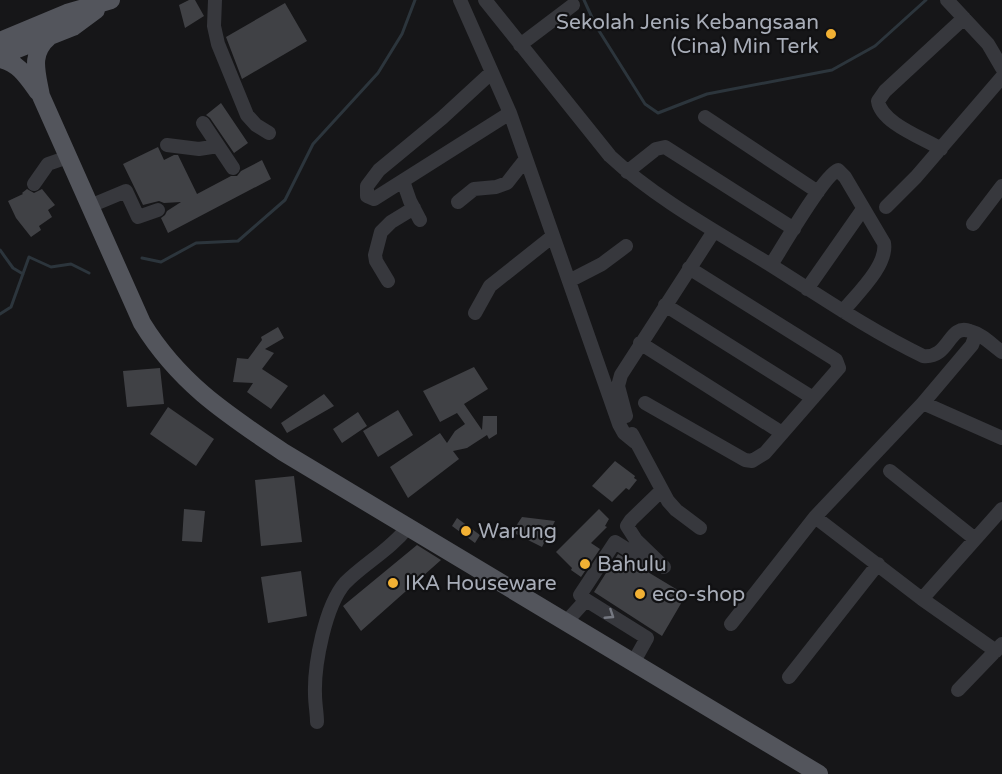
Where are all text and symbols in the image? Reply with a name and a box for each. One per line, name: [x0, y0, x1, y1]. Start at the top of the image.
place label: Sekolah Jenis Kebangsaan (Cina) Min Terk: [556, 10, 819, 59]
marker: Sekolah Jenis Kebangsaan (Cina) Min Terk: [824, 27, 838, 41]
place label: Warung: [478, 519, 557, 544]
marker: Warung: [459, 524, 473, 538]
place label: Bahulu: [597, 552, 667, 577]
marker: Bahulu: [578, 557, 592, 571]
place label: IKA Houseware: [405, 571, 557, 596]
marker: IKA Houseware: [386, 576, 400, 590]
place label: eco-shop: [652, 582, 745, 607]
marker: eco-shop: [633, 587, 647, 601]
one-way arrow: [604, 607, 614, 619]

